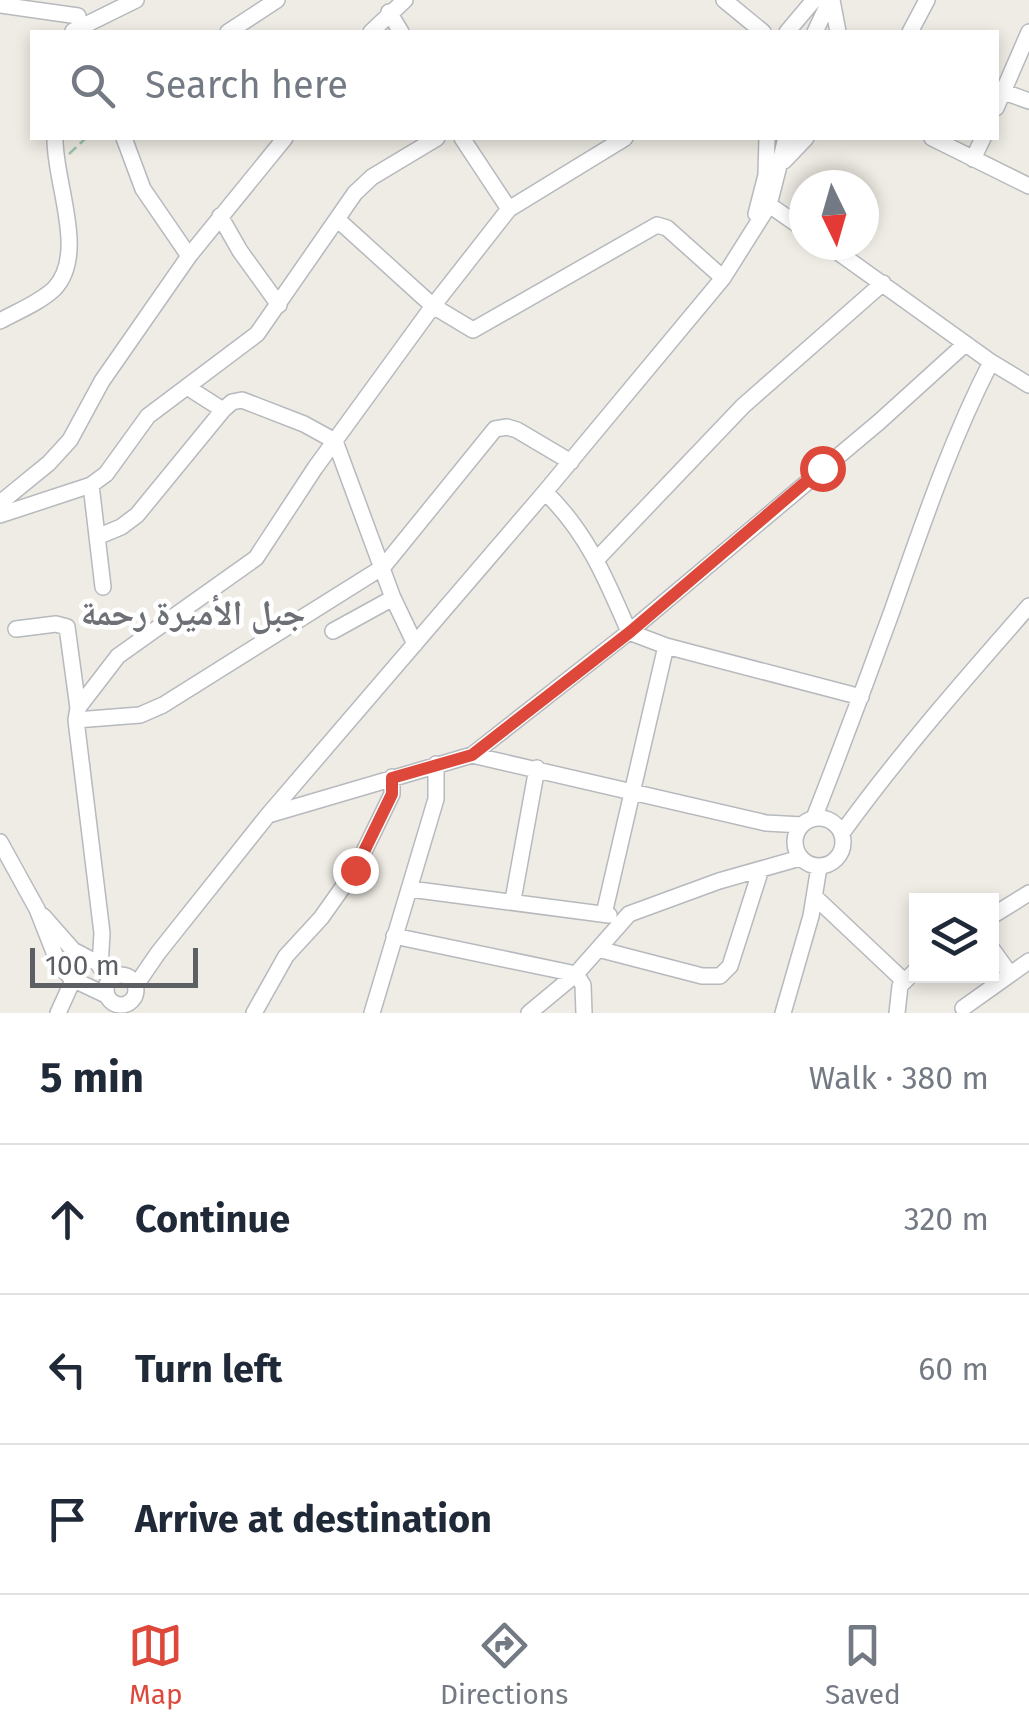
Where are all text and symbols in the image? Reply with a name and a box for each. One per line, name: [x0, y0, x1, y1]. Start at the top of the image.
search box: [30, 30, 999, 140]
icon: search: [65, 58, 120, 113]
text: Search here: [145, 62, 348, 108]
north arrow: [789, 170, 879, 260]
route start: [800, 446, 846, 492]
district label: جبل الأميرة رحمة: [81, 592, 305, 635]
route end: [333, 848, 379, 894]
map controls: [909, 893, 999, 983]
button: layers: [909, 893, 999, 983]
scale bar: [30, 943, 198, 988]
text: 100 m: [45, 949, 120, 982]
text: 5 min: [40, 1053, 144, 1103]
text: Walk · 380 m: [809, 1059, 989, 1097]
icon: ahead: [40, 1192, 95, 1247]
text: Continue: [135, 1196, 290, 1242]
text: 320 m: [904, 1200, 989, 1238]
icon: left: [40, 1342, 95, 1397]
text: Turn left: [135, 1346, 282, 1392]
text: 60 m: [918, 1350, 989, 1388]
icon: arrive: [40, 1492, 95, 1547]
text: Arrive at destination: [135, 1496, 492, 1542]
tab: Map: [128, 1618, 183, 1711]
tab: Directions: [440, 1618, 568, 1711]
tab: Saved: [825, 1618, 901, 1711]

